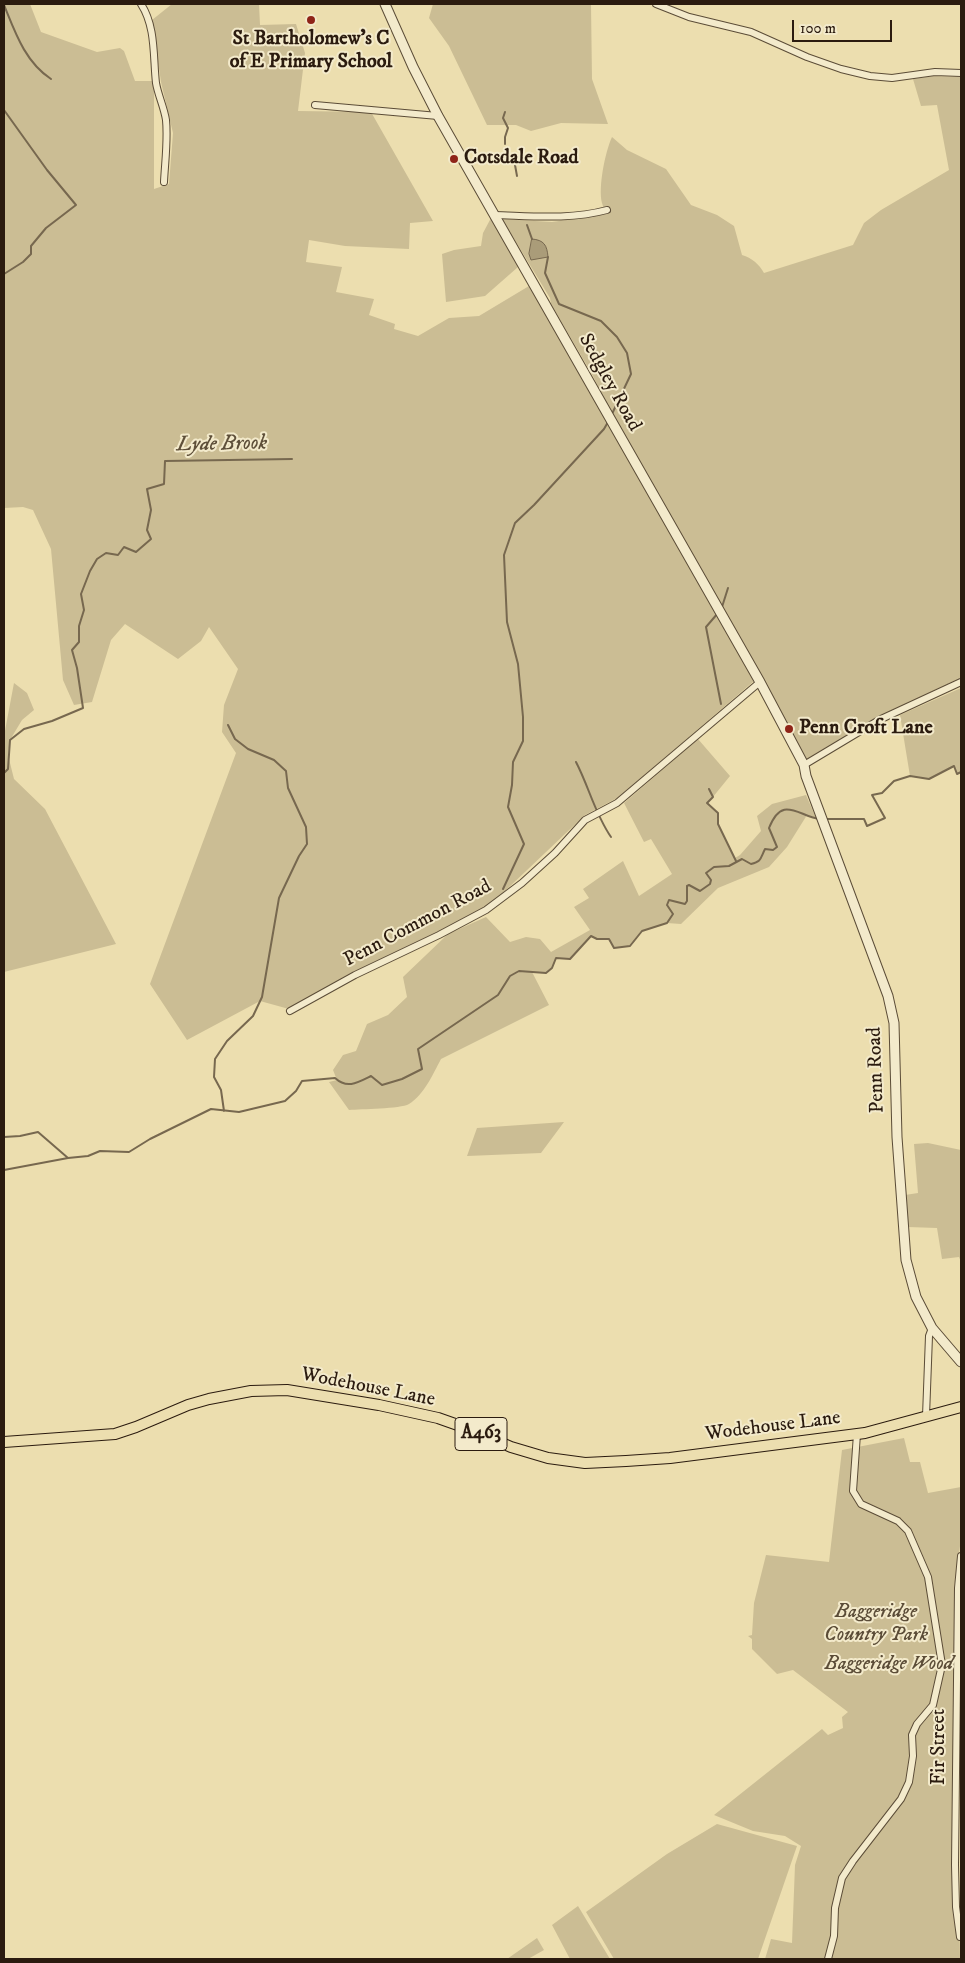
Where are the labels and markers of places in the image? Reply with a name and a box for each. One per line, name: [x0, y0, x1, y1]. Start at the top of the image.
marker: St Bartholomew's C of E Primary School: [305, 14, 317, 26]
place label: St Bartholomew's C of E Primary School: [230, 28, 392, 75]
place label: Cotsdale Road: [464, 147, 579, 171]
marker: Cotsdale Road: [448, 153, 460, 165]
place label: Penn Croft Lane: [799, 717, 933, 741]
marker: Penn Croft Lane: [783, 723, 795, 735]

